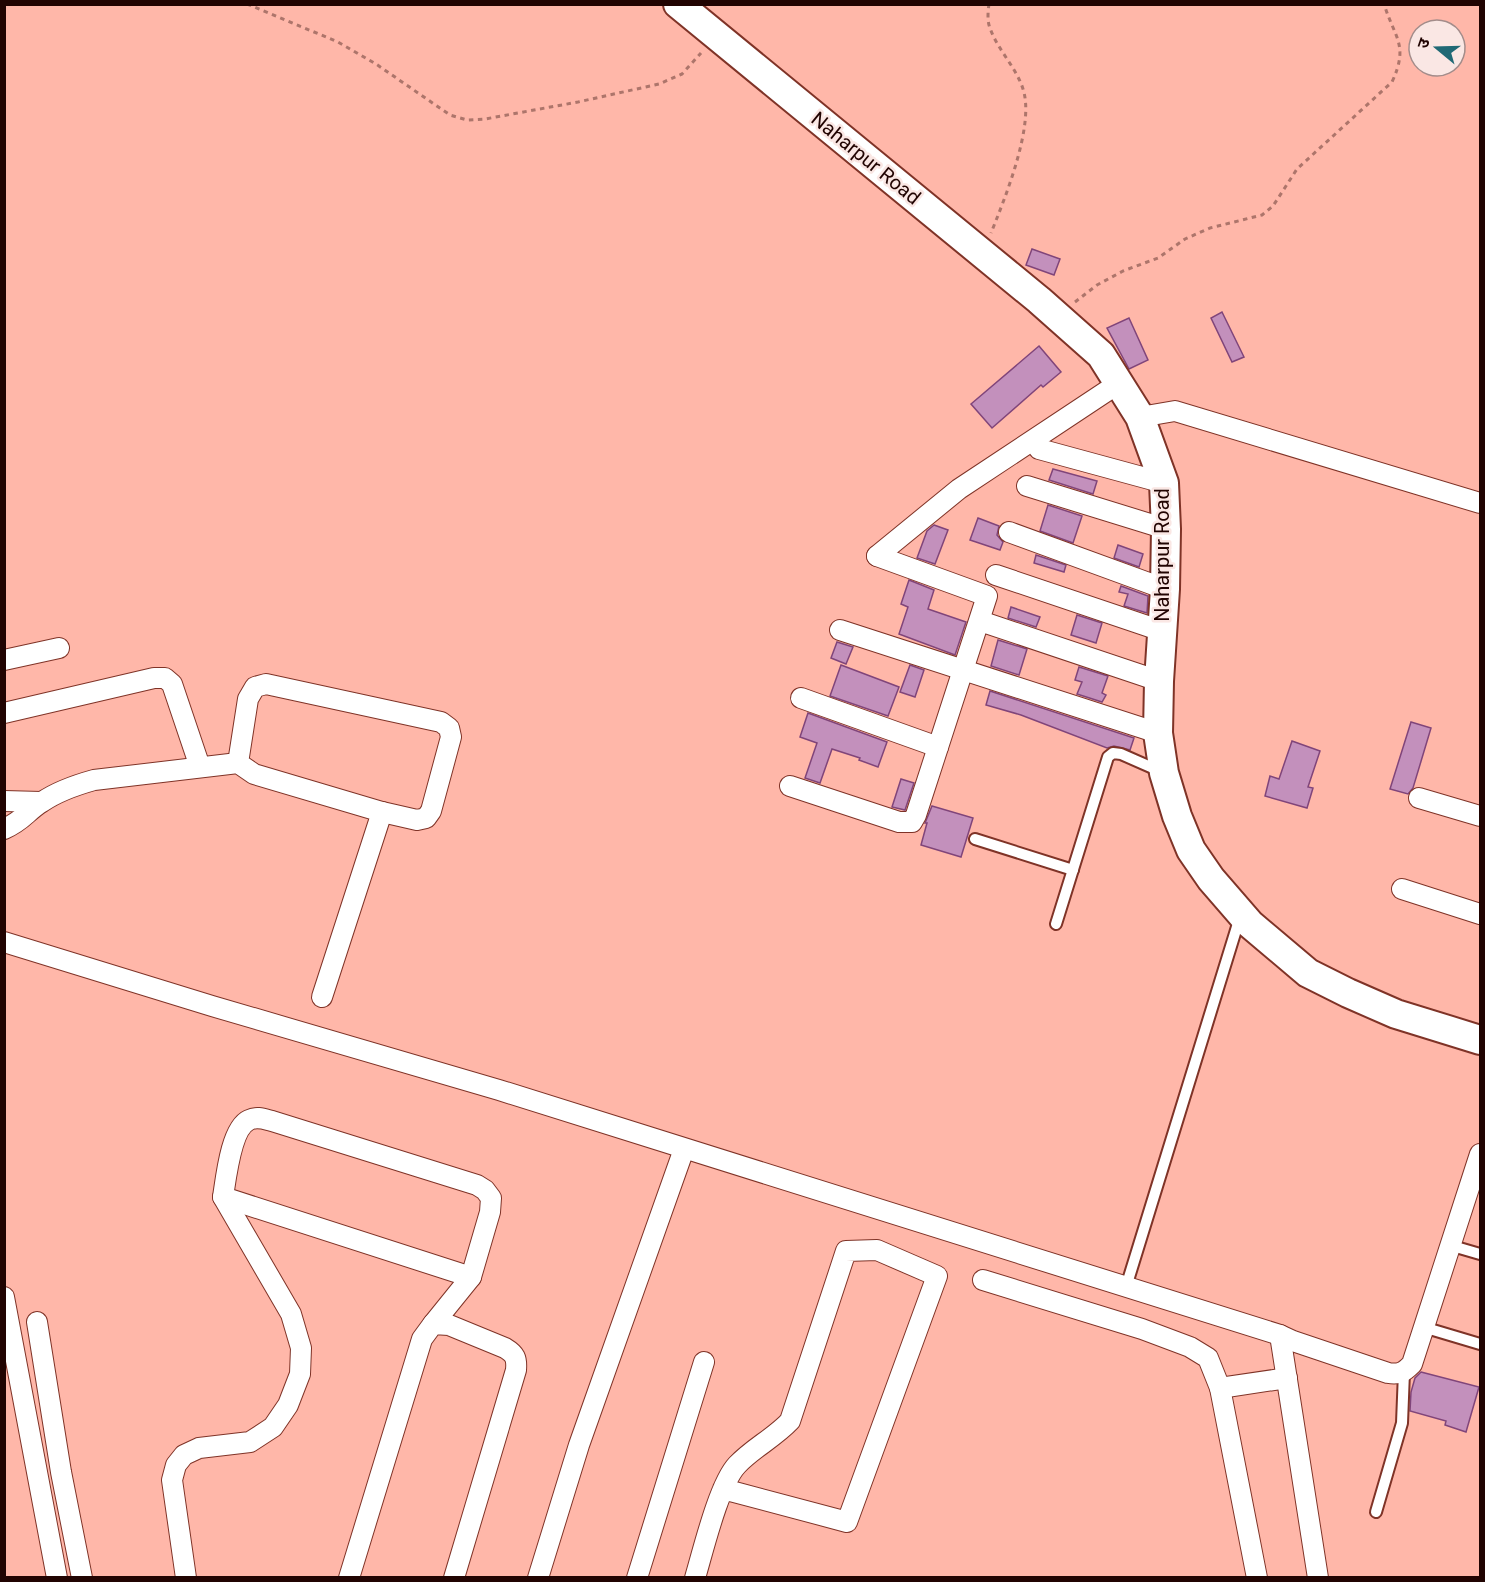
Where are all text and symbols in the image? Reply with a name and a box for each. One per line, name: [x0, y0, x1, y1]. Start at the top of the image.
north arrow: [1407, 18, 1467, 78]
text: उ: [1413, 35, 1434, 51]
street label: Naharpur Road: [806, 107, 926, 209]
street label: Naharpur Road: [1150, 488, 1174, 622]

